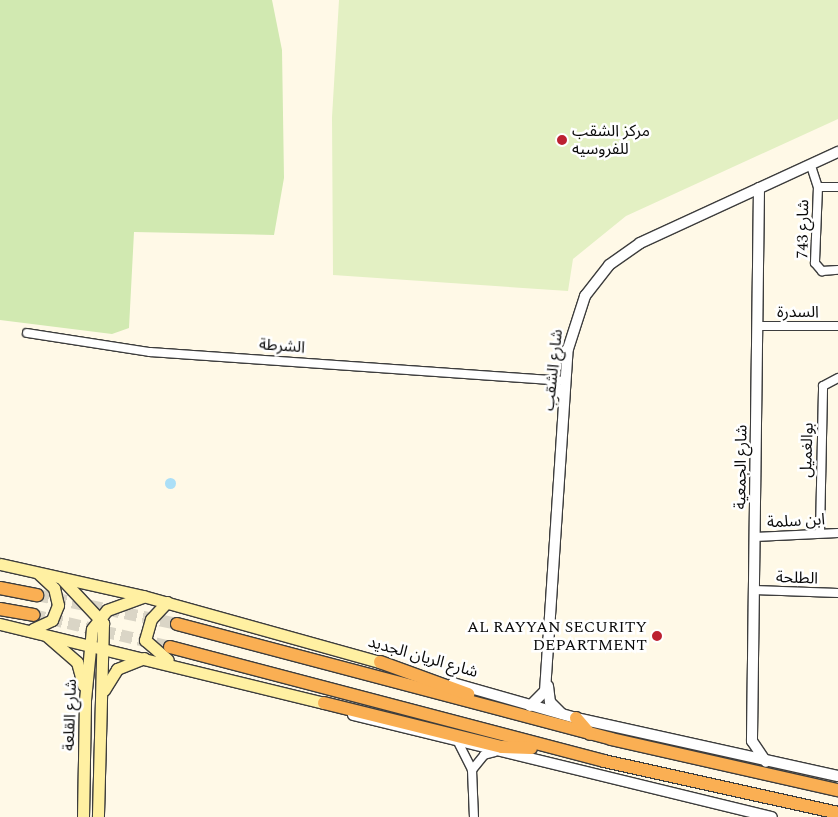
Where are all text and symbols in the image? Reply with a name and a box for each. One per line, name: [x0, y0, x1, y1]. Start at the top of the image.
place label: مركز الشقب للفروسيه: [572, 121, 650, 159]
marker: مركز الشقب للفروسيه: [556, 134, 568, 146]
street label: شارع 743: [793, 199, 813, 259]
street label: السدرة: [777, 302, 819, 322]
street label: شارع الشقب: [539, 328, 567, 412]
street label: الشرطة: [258, 335, 306, 357]
street label: بوالغميل: [796, 422, 818, 478]
street label: شارع الجمعية: [731, 425, 751, 509]
street label: ابن سلمة: [766, 510, 826, 532]
street label: الطلحة: [776, 568, 818, 588]
place label: AL RAYYAN SECURITY DEPARTMENT: [467, 617, 647, 655]
marker: AL RAYYAN SECURITY DEPARTMENT: [651, 630, 663, 642]
street label: شارع الريان الجديد: [366, 632, 480, 682]
street label: شارع القلعة: [59, 679, 81, 751]

